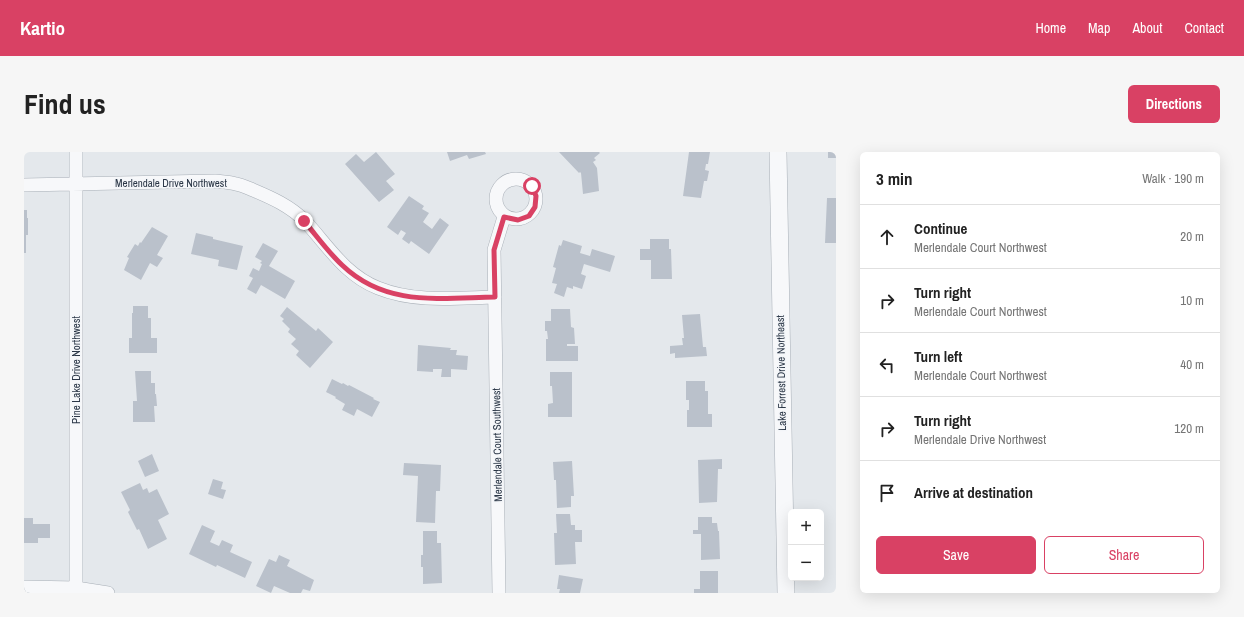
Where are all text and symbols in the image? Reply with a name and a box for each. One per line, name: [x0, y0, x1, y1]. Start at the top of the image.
text: Kartio: [20, 15, 65, 41]
text: Home: [1035, 19, 1066, 37]
text: Map: [1088, 19, 1110, 37]
text: About: [1132, 19, 1162, 37]
text: Contact: [1184, 19, 1224, 37]
text: Find us: [24, 85, 106, 123]
button: Directions: [1128, 85, 1220, 123]
text: 3 min: [876, 167, 912, 190]
text: Walk · 190 m: [1142, 170, 1204, 187]
street label: Merlendale Drive Northwest: [115, 176, 227, 190]
route start: [523, 177, 541, 195]
route end: [295, 212, 313, 230]
text: Continue: [914, 218, 967, 239]
icon: ahead: [876, 226, 898, 248]
text: 20 m: [1180, 228, 1204, 245]
text: Merlendale Court Northwest: [914, 239, 1047, 256]
text: Turn right: [914, 282, 971, 303]
icon: right: [876, 290, 898, 312]
text: 10 m: [1180, 292, 1204, 309]
text: Merlendale Court Northwest: [914, 303, 1047, 320]
street label: Lake Forrest Drive Northeast: [773, 314, 789, 431]
street label: Pine Lake Drive Northwest: [69, 316, 83, 424]
text: Turn left: [914, 346, 962, 367]
icon: left: [876, 354, 898, 376]
text: 40 m: [1180, 356, 1204, 373]
text: Merlendale Court Northwest: [914, 367, 1047, 384]
street label: Merlendale Court Southwest: [489, 387, 505, 502]
text: Turn right: [914, 410, 971, 431]
icon: right: [876, 418, 898, 440]
text: 120 m: [1174, 420, 1204, 437]
text: Merlendale Drive Northwest: [914, 431, 1046, 448]
icon: arrive: [876, 482, 898, 504]
text: Arrive at destination: [914, 482, 1033, 503]
map controls: [788, 509, 824, 581]
button: +: [788, 509, 824, 545]
button: Save: [876, 536, 1036, 574]
button: Share: [1044, 536, 1204, 574]
button: −: [788, 545, 824, 581]

